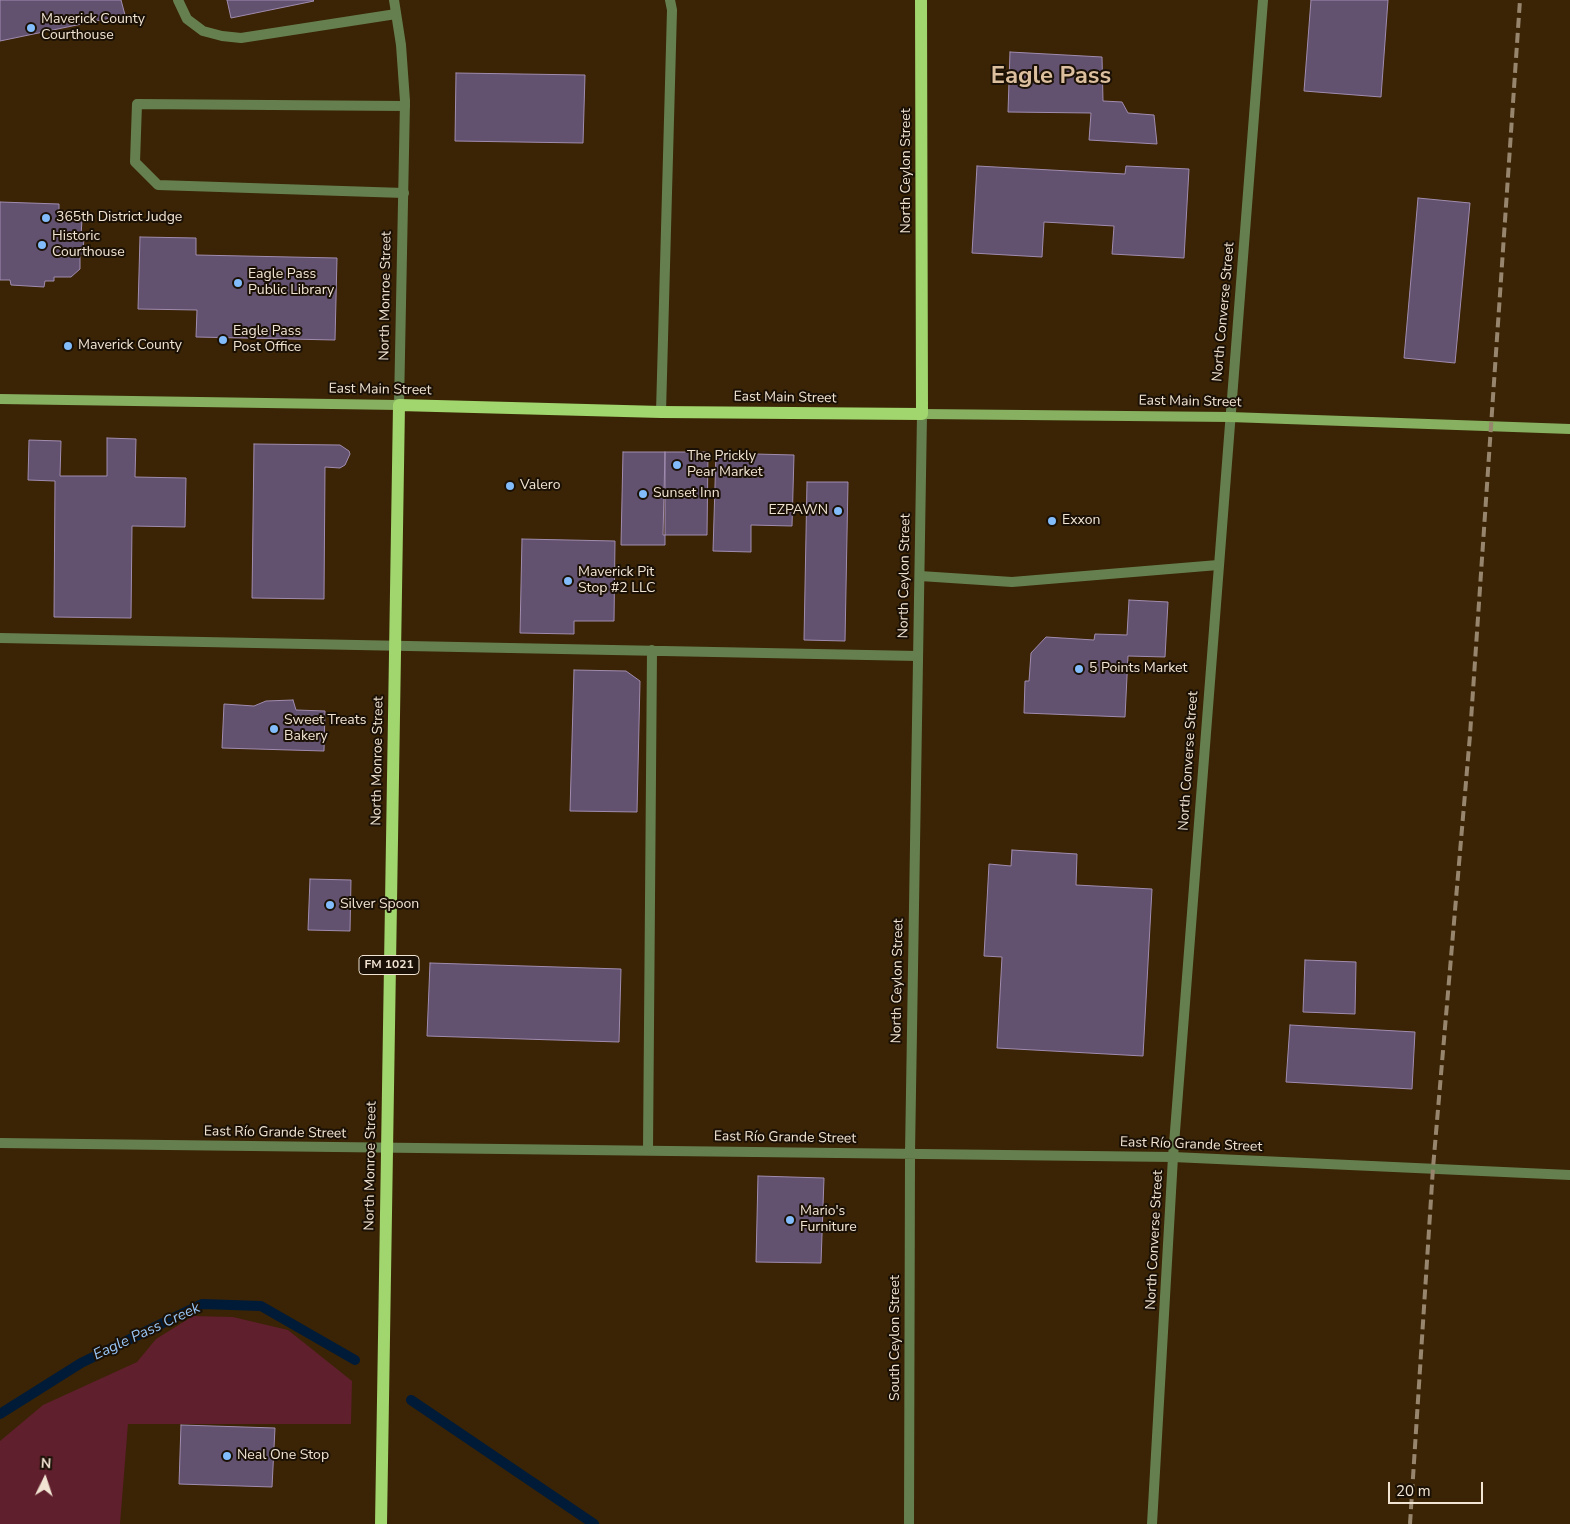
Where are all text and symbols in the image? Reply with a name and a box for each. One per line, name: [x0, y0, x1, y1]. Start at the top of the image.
place label: Maverick County Courthouse: [41, 12, 145, 44]
marker: Maverick County Courthouse: [25, 22, 37, 34]
district label: Eagle Pass: [991, 63, 1111, 91]
street label: North Ceylon Street: [899, 108, 915, 234]
place label: 365th District Judge: [56, 210, 182, 226]
marker: 365th District Judge: [40, 212, 52, 224]
place label: Historic Courthouse: [52, 229, 125, 262]
street label: North Monroe Street: [376, 231, 396, 361]
marker: Historic Courthouse: [36, 239, 48, 251]
street label: North Converse Street: [1210, 242, 1238, 382]
place label: Eagle Pass Public Library: [248, 267, 334, 300]
marker: Eagle Pass Public Library: [232, 277, 244, 289]
place label: Eagle Pass Post Office: [233, 324, 301, 357]
marker: Eagle Pass Post Office: [217, 334, 229, 346]
place label: Maverick County: [78, 338, 182, 354]
marker: Maverick County: [62, 340, 74, 352]
street label: East Main Street: [328, 381, 432, 399]
street label: East Main Street: [733, 389, 837, 407]
street label: East Main Street: [1138, 393, 1242, 411]
place label: The Prickly Pear Market: [687, 449, 763, 482]
marker: The Prickly Pear Market: [671, 459, 683, 471]
place label: Valero: [520, 478, 560, 494]
marker: Valero: [504, 480, 516, 492]
place label: Sunset Inn: [653, 486, 720, 502]
marker: Sunset Inn: [637, 488, 649, 500]
place label: EZPAWN: [769, 503, 828, 519]
marker: EZPAWN: [832, 505, 844, 517]
street label: North Ceylon Street: [896, 513, 914, 639]
place label: Exxon: [1062, 513, 1100, 529]
marker: Exxon: [1046, 515, 1058, 527]
place label: Maverick Pit Stop #2 LLC: [578, 565, 655, 598]
marker: Maverick Pit Stop #2 LLC: [562, 575, 574, 587]
place label: 5 Points Market: [1089, 661, 1187, 677]
marker: 5 Points Market: [1073, 663, 1085, 675]
street label: North Converse Street: [1176, 691, 1202, 831]
street label: North Monroe Street: [368, 696, 388, 826]
place label: Sweet Treats Bakery: [284, 713, 366, 746]
marker: Sweet Treats Bakery: [268, 723, 280, 735]
place label: Silver Spoon: [340, 897, 419, 913]
marker: Silver Spoon: [324, 899, 336, 911]
street label: North Ceylon Street: [889, 918, 907, 1044]
road number: FM 1021: [359, 956, 419, 974]
street label: North Monroe Street: [361, 1101, 381, 1231]
street label: East Río Grande Street: [204, 1123, 346, 1143]
street label: East Río Grande Street: [714, 1128, 856, 1148]
street label: East Río Grande Street: [1119, 1134, 1263, 1156]
street label: North Converse Street: [1143, 1170, 1167, 1310]
place label: Mario's Furniture: [800, 1204, 857, 1236]
marker: Mario's Furniture: [784, 1214, 796, 1226]
street label: South Ceylon Street: [888, 1275, 904, 1401]
water label: Eagle Pass Creek: [91, 1299, 203, 1365]
place label: Neal One Stop: [237, 1448, 329, 1464]
marker: Neal One Stop: [221, 1450, 233, 1462]
north arrow: [20, 1454, 70, 1504]
text: N: [40, 1454, 52, 1473]
scale bar: [1390, 1472, 1485, 1504]
text: 20 m: [1396, 1481, 1431, 1501]

